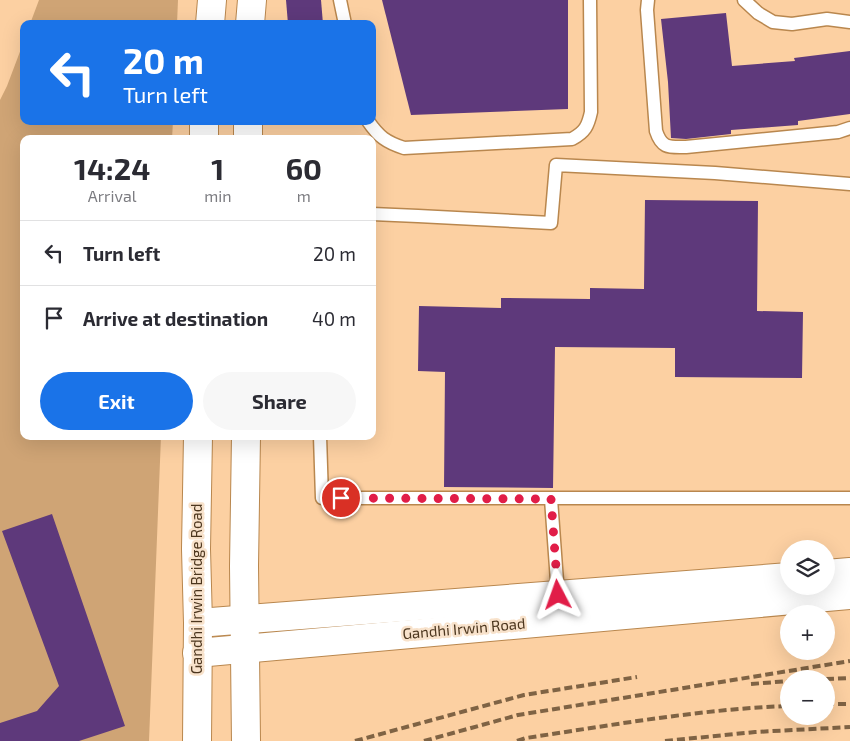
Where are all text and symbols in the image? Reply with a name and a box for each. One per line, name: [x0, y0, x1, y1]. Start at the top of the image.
text: 20 m: [123, 39, 204, 81]
icon: left: [40, 40, 105, 105]
text: Turn left: [123, 81, 208, 107]
text: 14:24: [74, 150, 150, 186]
text: 1: [211, 150, 224, 186]
text: 60: [285, 150, 322, 186]
text: Arrival: [88, 186, 136, 205]
text: min: [204, 186, 231, 205]
text: m: [297, 186, 311, 205]
icon: left: [40, 239, 68, 267]
text: Turn left: [83, 242, 160, 265]
text: 20 m: [313, 242, 356, 265]
icon: arrive: [40, 304, 68, 332]
text: Arrive at destination: [83, 307, 268, 330]
text: 40 m: [312, 307, 356, 330]
button: Exit: [40, 372, 193, 430]
button: Share: [203, 372, 356, 430]
pin: [320, 477, 362, 519]
icon: arrive: [327, 484, 355, 512]
street label: Gandhi Irwin Bridge Road: [187, 504, 205, 674]
map controls: [780, 540, 835, 725]
button: layers: [780, 540, 835, 595]
position arrow: [531, 568, 583, 620]
button: +: [780, 605, 835, 660]
street label: Gandhi Irwin Road: [402, 614, 526, 642]
button: −: [780, 670, 835, 725]

